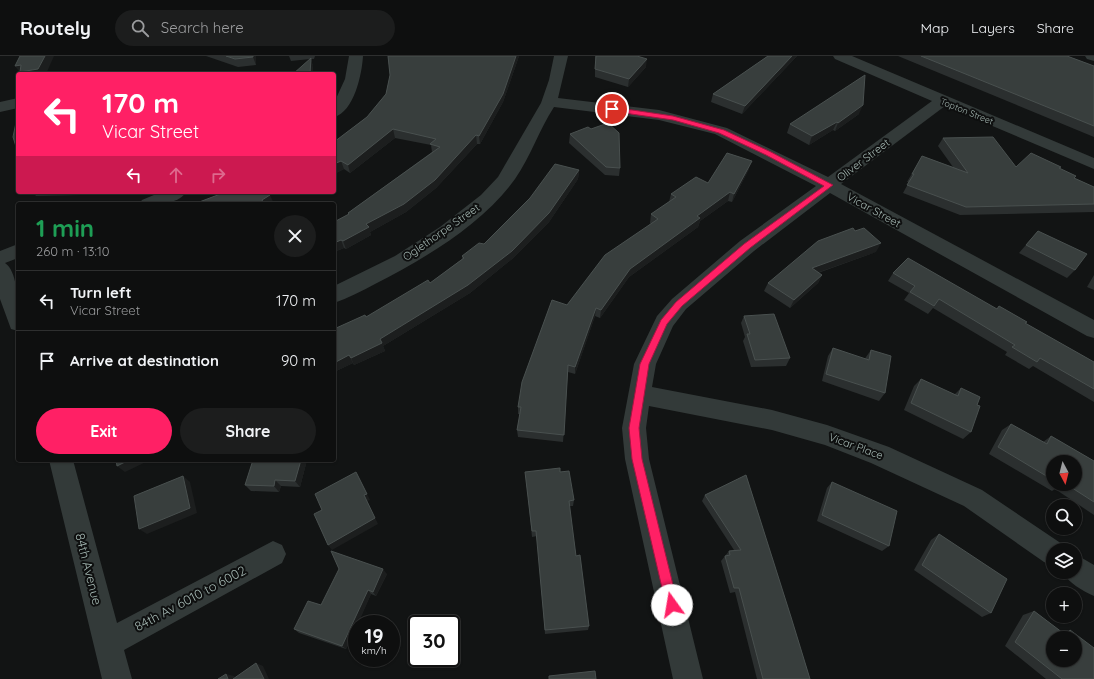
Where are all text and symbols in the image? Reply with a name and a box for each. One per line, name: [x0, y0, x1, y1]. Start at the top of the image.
search box: [115, 10, 395, 46]
text: Routely: [20, 16, 91, 40]
icon: search: [129, 17, 151, 39]
text: Search here: [161, 18, 244, 37]
text: Map: [920, 19, 949, 37]
text: Layers: [971, 19, 1015, 37]
text: Share: [1037, 19, 1074, 37]
text: 170 m: [102, 85, 179, 120]
icon: left: [36, 88, 88, 140]
pin: [595, 92, 629, 126]
street label: Topton Street: [939, 95, 995, 127]
icon: arrive: [601, 98, 623, 120]
text: Vicar Street: [102, 120, 199, 143]
street label: Oliver Street: [834, 135, 892, 184]
icon: left: [123, 164, 145, 186]
icon: ahead: [165, 164, 187, 186]
icon: right: [207, 164, 229, 186]
street label: Vicar Street: [845, 189, 904, 231]
street label: Oglethorpe Street: [400, 200, 482, 264]
text: 1 min: [36, 213, 94, 243]
button: close: [274, 215, 316, 257]
text: 260 m · 13:10: [36, 243, 110, 259]
text: Turn left: [70, 283, 132, 302]
icon: left: [36, 290, 58, 312]
text: 170 m: [276, 291, 316, 310]
text: Vicar Street: [70, 302, 140, 318]
icon: arrive: [36, 350, 58, 372]
text: Arrive at destination: [70, 351, 219, 370]
text: 90 m: [281, 351, 316, 370]
button: Exit: [36, 408, 172, 454]
button: Share: [180, 408, 316, 454]
street label: Vicar Place: [827, 430, 885, 462]
north arrow: [1046, 455, 1082, 491]
map controls: [1046, 455, 1082, 667]
button: search: [1046, 499, 1082, 535]
street label: 84th Avenue: [72, 531, 106, 607]
button: layers: [1046, 543, 1082, 579]
street label: 84th Av 6010 to 6002: [132, 562, 248, 634]
position arrow: [651, 584, 693, 626]
button: +: [1046, 587, 1082, 623]
speed limit sign: 30: [408, 615, 460, 667]
text: 19: [364, 623, 384, 648]
button: −: [1046, 631, 1082, 667]
text: km/h: [361, 644, 387, 657]

